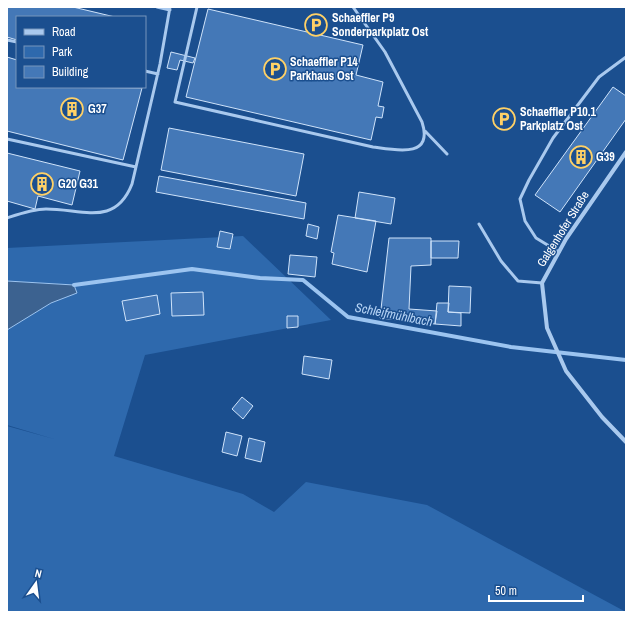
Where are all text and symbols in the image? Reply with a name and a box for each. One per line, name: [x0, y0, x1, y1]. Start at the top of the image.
place label: Schaeffler P9 Sonderparkplatz Ost: [332, 10, 429, 40]
parking icon: Schaeffler P9 Sonderparkplatz Ost: [303, 12, 329, 38]
legend: [16, 16, 146, 88]
text: Road: [52, 24, 76, 40]
text: Park: [52, 44, 72, 60]
place label: Schaeffler P14 Parkhaus Ost: [290, 54, 358, 84]
parking icon: Schaeffler P14 Parkhaus Ost: [262, 56, 288, 82]
text: Building: [52, 64, 89, 80]
building icon: G37: [59, 96, 85, 122]
place label: G37: [88, 101, 107, 117]
place label: Schaeffler P10.1 Parkplatz Ost: [520, 104, 597, 134]
parking icon: Schaeffler P10.1 Parkplatz Ost: [491, 106, 517, 132]
building icon: G39: [568, 144, 594, 170]
place label: G39: [596, 149, 615, 165]
building icon: G20 G31: [29, 171, 55, 197]
place label: G20 G31: [58, 176, 98, 192]
street label: Galgenhofer Straße: [533, 188, 593, 270]
water label: Schleifmühlbach: [354, 299, 434, 330]
north arrow: [16, 563, 56, 603]
text: N: [34, 566, 43, 581]
scale bar: [489, 577, 583, 603]
text: 50 m: [495, 583, 517, 599]

